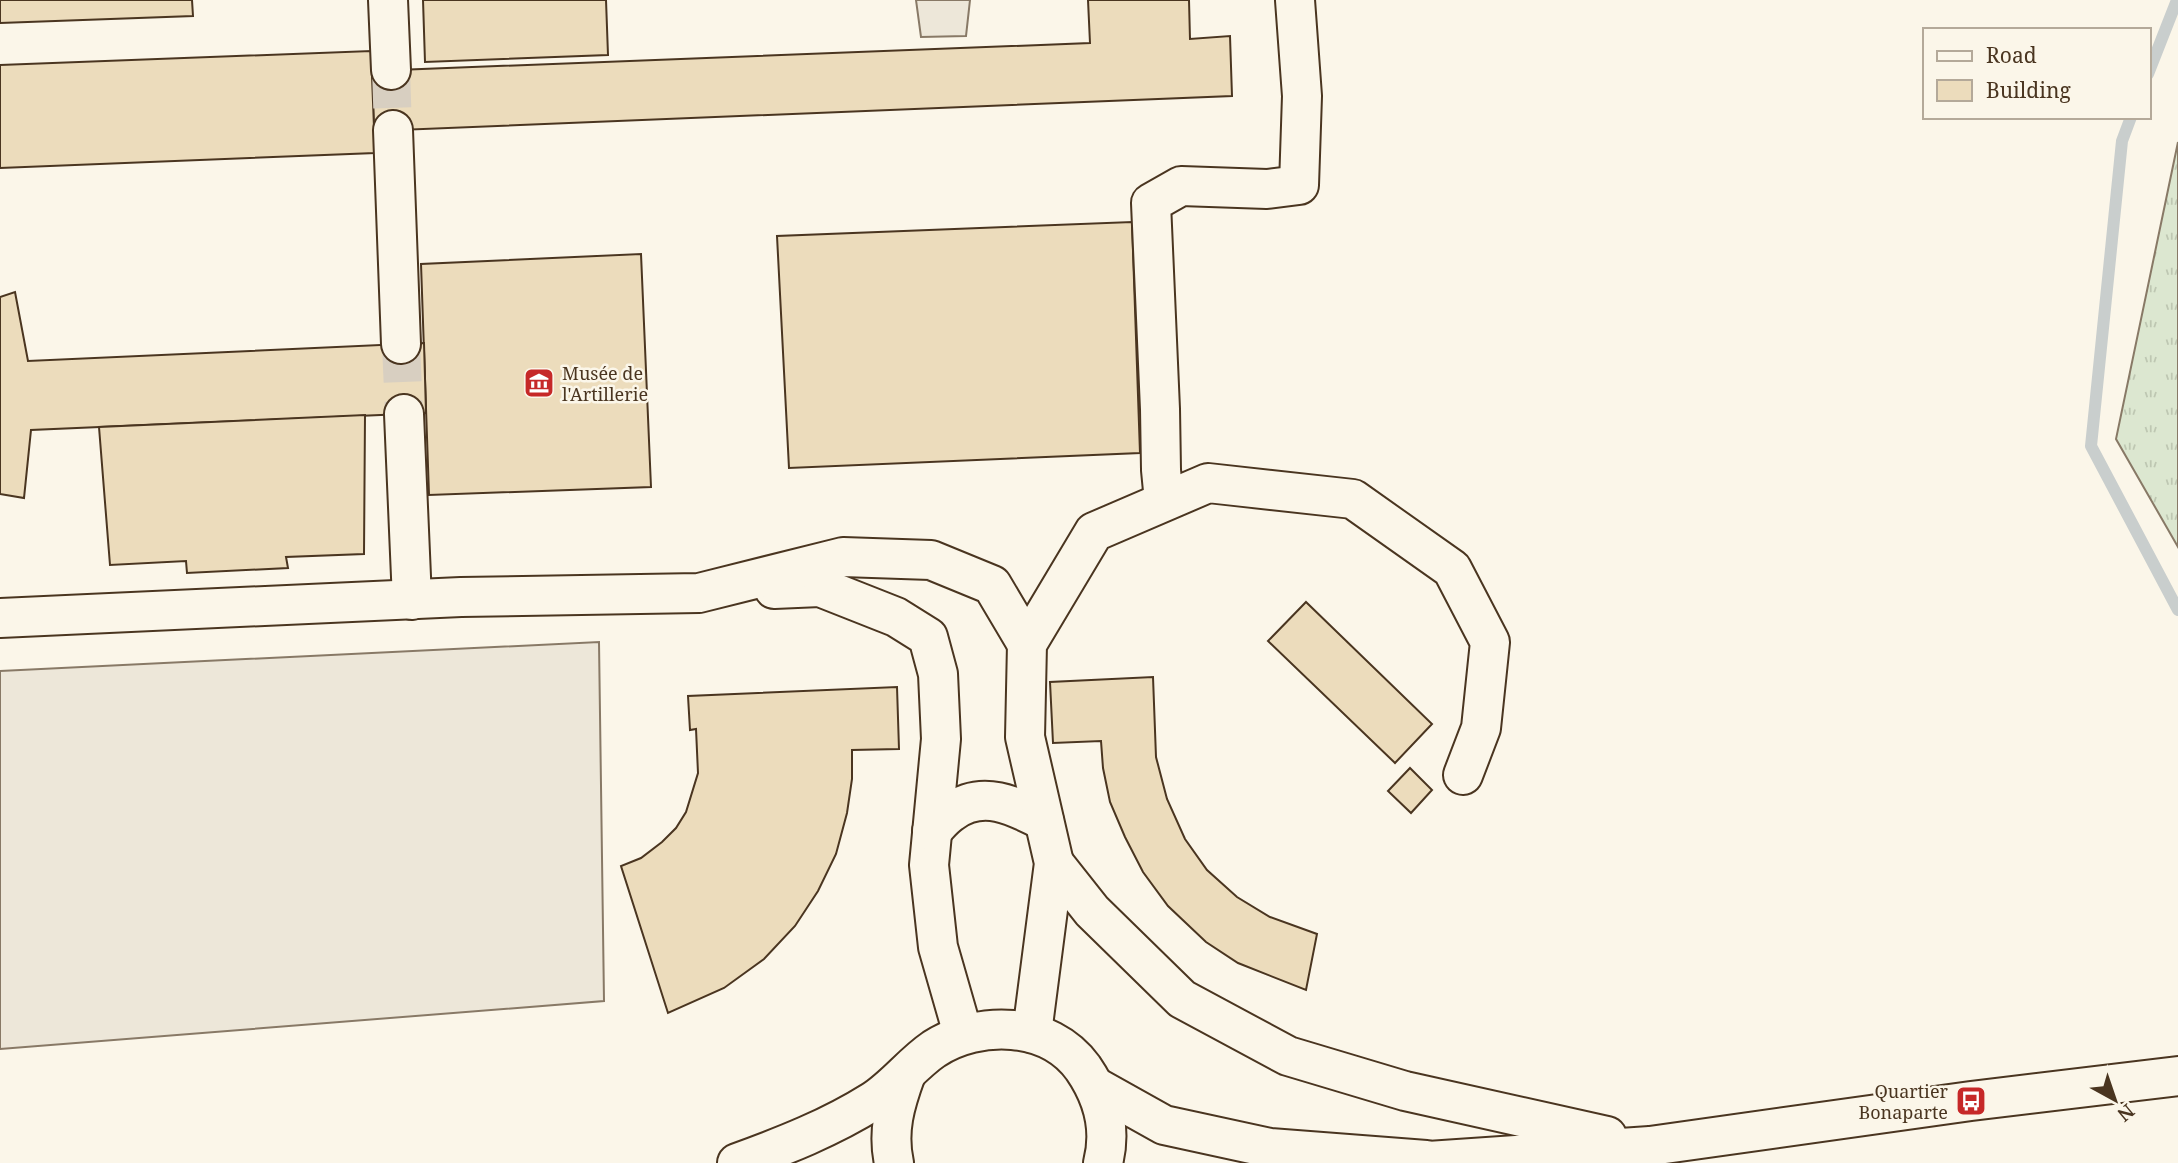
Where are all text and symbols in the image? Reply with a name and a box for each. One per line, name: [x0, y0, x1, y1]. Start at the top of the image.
legend: [1923, 28, 2150, 119]
text: Road: [1986, 41, 2037, 69]
text: Building: [1986, 76, 2071, 104]
place label: Musée de l'Artillerie: [562, 361, 648, 406]
museum icon: Musée de l'Artillerie: [522, 366, 556, 400]
north arrow: [2080, 1065, 2150, 1135]
place label: Quartier Bonaparte: [1858, 1079, 1949, 1124]
bus stop icon: Quartier Bonaparte: [1954, 1084, 1988, 1118]
text: N: [2112, 1098, 2140, 1128]

